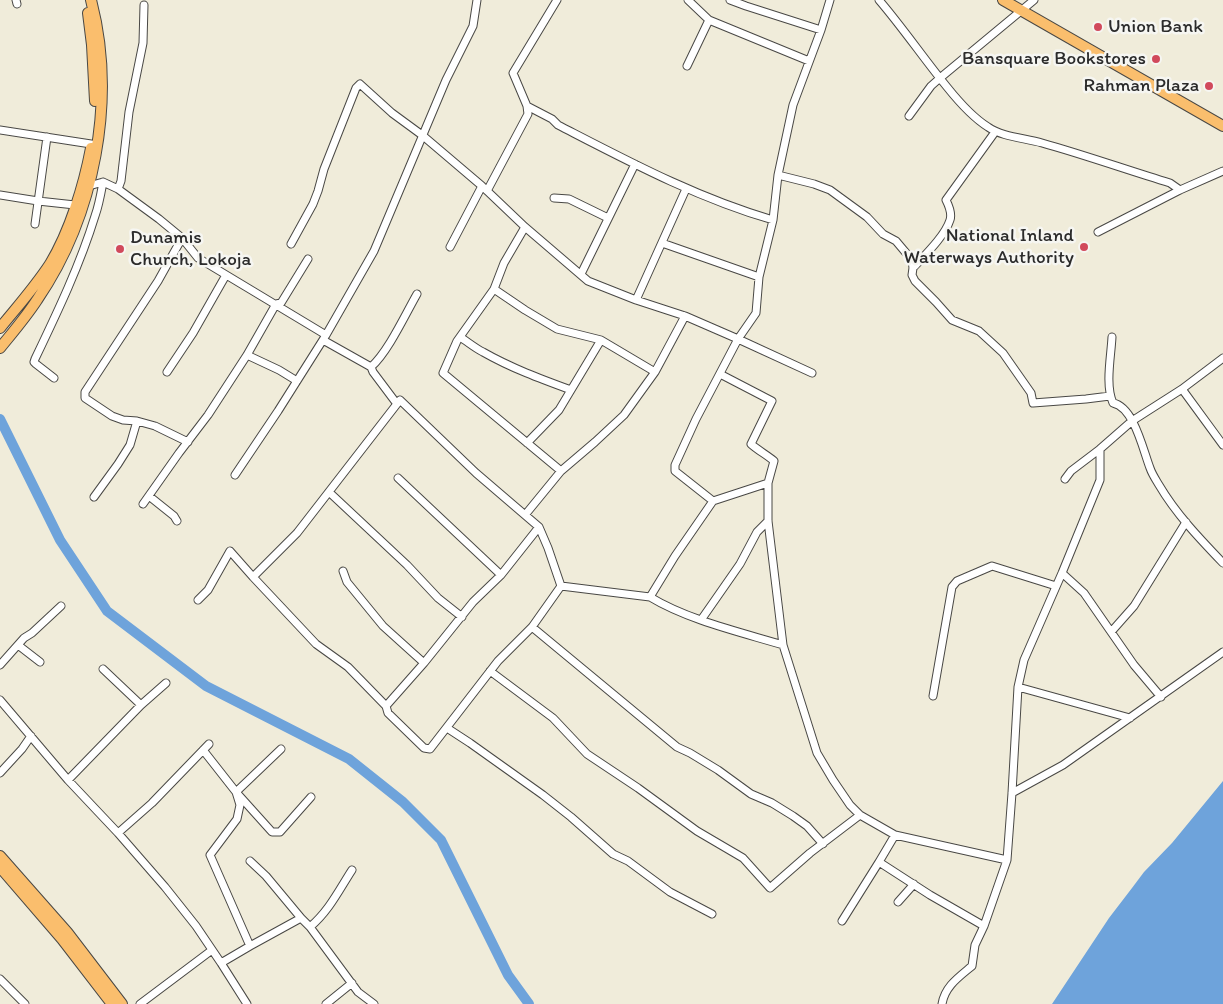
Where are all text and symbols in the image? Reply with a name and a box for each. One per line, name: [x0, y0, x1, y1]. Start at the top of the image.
place label: Union Bank: [1108, 16, 1203, 38]
marker: Union Bank: [1092, 21, 1104, 33]
place label: Bansquare Bookstores: [962, 48, 1146, 70]
marker: Bansquare Bookstores: [1150, 53, 1162, 65]
place label: Rahman Plaza: [1084, 75, 1199, 97]
marker: Rahman Plaza: [1203, 80, 1215, 92]
place label: National Inland Waterways Authority: [903, 225, 1074, 269]
place label: Dunamis Church, Lokoja: [130, 227, 251, 271]
marker: National Inland Waterways Authority: [1078, 241, 1090, 253]
marker: Dunamis Church, Lokoja: [114, 243, 126, 255]

